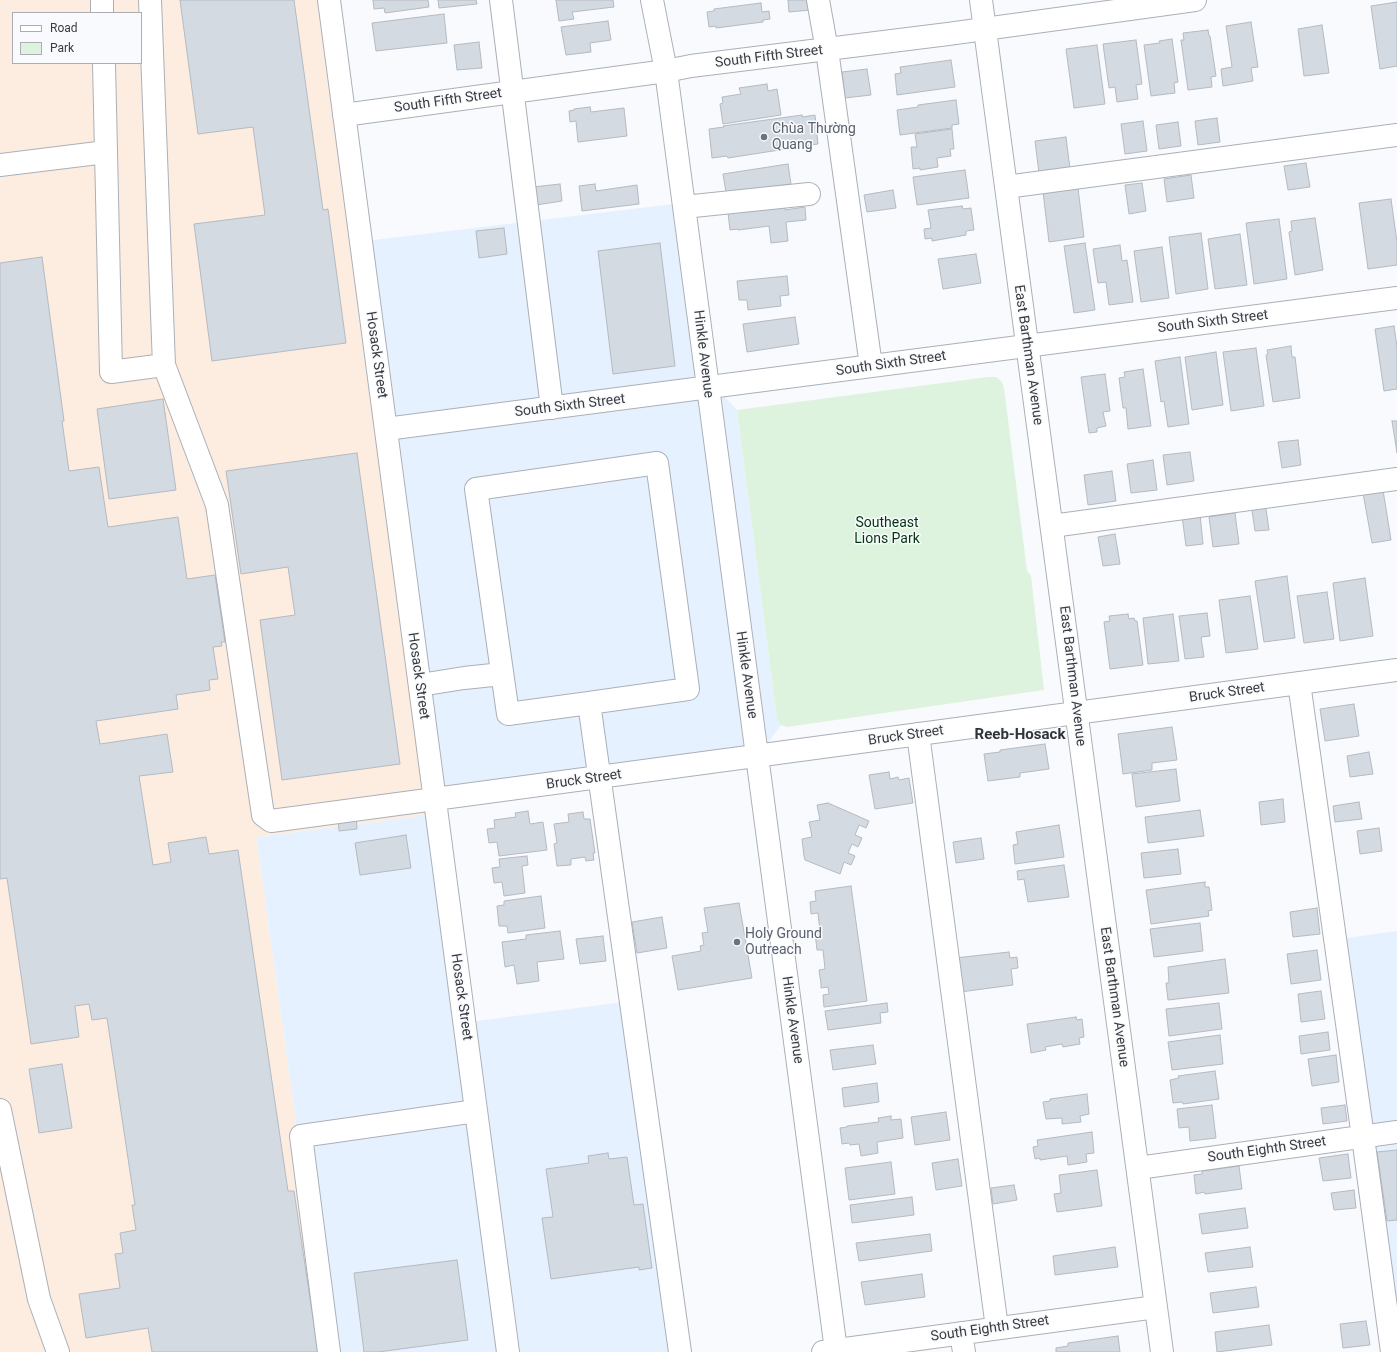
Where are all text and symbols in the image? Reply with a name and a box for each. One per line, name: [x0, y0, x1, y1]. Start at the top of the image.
legend: [12, 12, 142, 64]
text: Road: [50, 21, 78, 35]
text: Park: [50, 41, 74, 55]
street label: South Fifth Street: [714, 42, 824, 72]
street label: South Fifth Street: [393, 85, 503, 117]
place label: Chùa Thường Quang: [772, 121, 856, 154]
marker: Chùa Thường Quang: [759, 132, 769, 142]
street label: East Barthman Avenue: [1010, 284, 1046, 426]
street label: South Sixth Street: [1157, 307, 1269, 337]
street label: Hinkle Avenue: [689, 309, 717, 399]
street label: Hosack Street: [362, 310, 390, 400]
street label: South Sixth Street: [835, 348, 947, 380]
street label: South Sixth Street: [514, 391, 626, 421]
park label: Southeast Lions Park: [854, 515, 920, 548]
street label: East Barthman Avenue: [1055, 605, 1089, 747]
street label: Hinkle Avenue: [732, 630, 760, 720]
street label: Hosack Street: [404, 631, 432, 721]
street label: Bruck Street: [1188, 679, 1266, 707]
street label: Bruck Street: [867, 722, 945, 750]
district label: Reeb-Hosack: [975, 726, 1065, 744]
street label: Bruck Street: [545, 766, 623, 794]
place label: Holy Ground Outreach: [745, 926, 822, 958]
street label: East Barthman Avenue: [1096, 926, 1132, 1068]
marker: Holy Ground Outreach: [732, 937, 742, 947]
street label: Hosack Street: [447, 952, 475, 1042]
street label: Hinkle Avenue: [778, 975, 806, 1065]
street label: South Eighth Street: [1207, 1133, 1327, 1167]
street label: South Eighth Street: [930, 1312, 1050, 1346]

